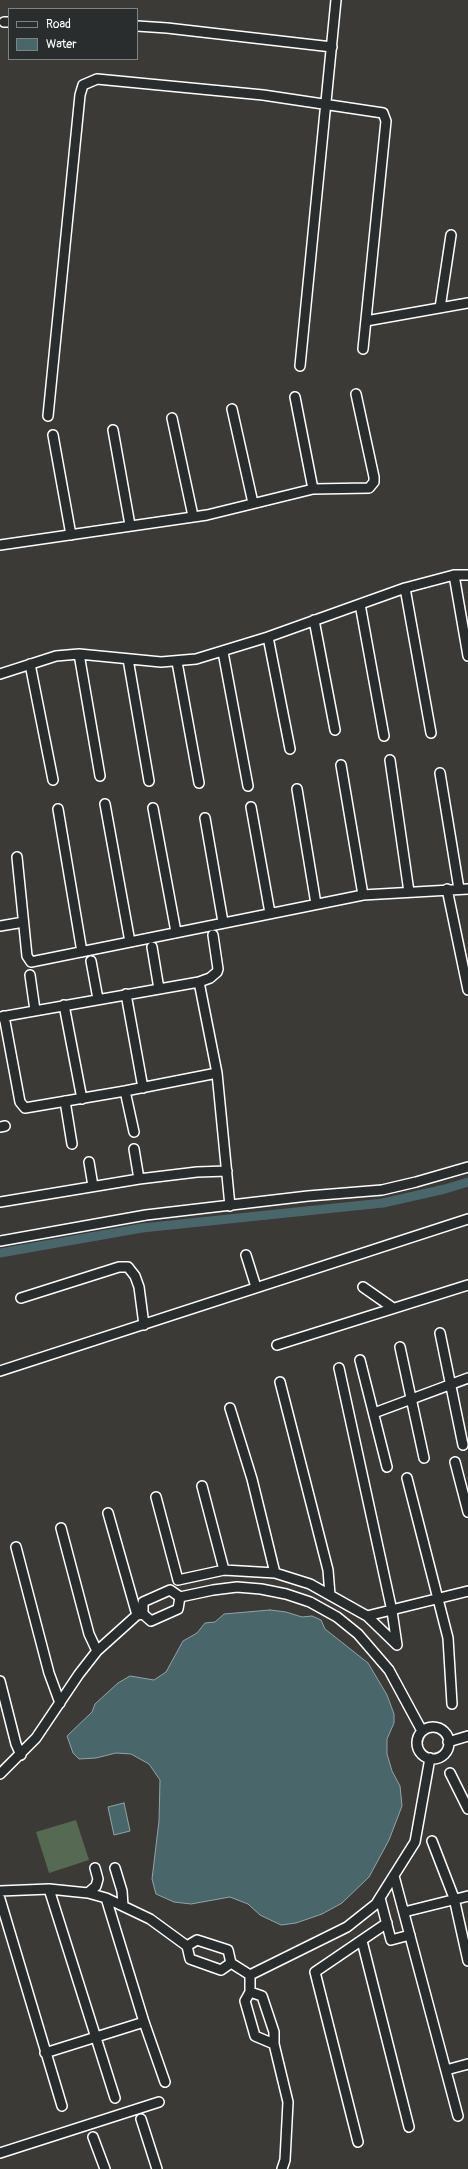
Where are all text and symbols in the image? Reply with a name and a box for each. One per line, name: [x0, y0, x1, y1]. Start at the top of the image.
legend: [8, 8, 138, 60]
text: Road: [46, 17, 71, 32]
text: Water: [46, 37, 77, 52]

